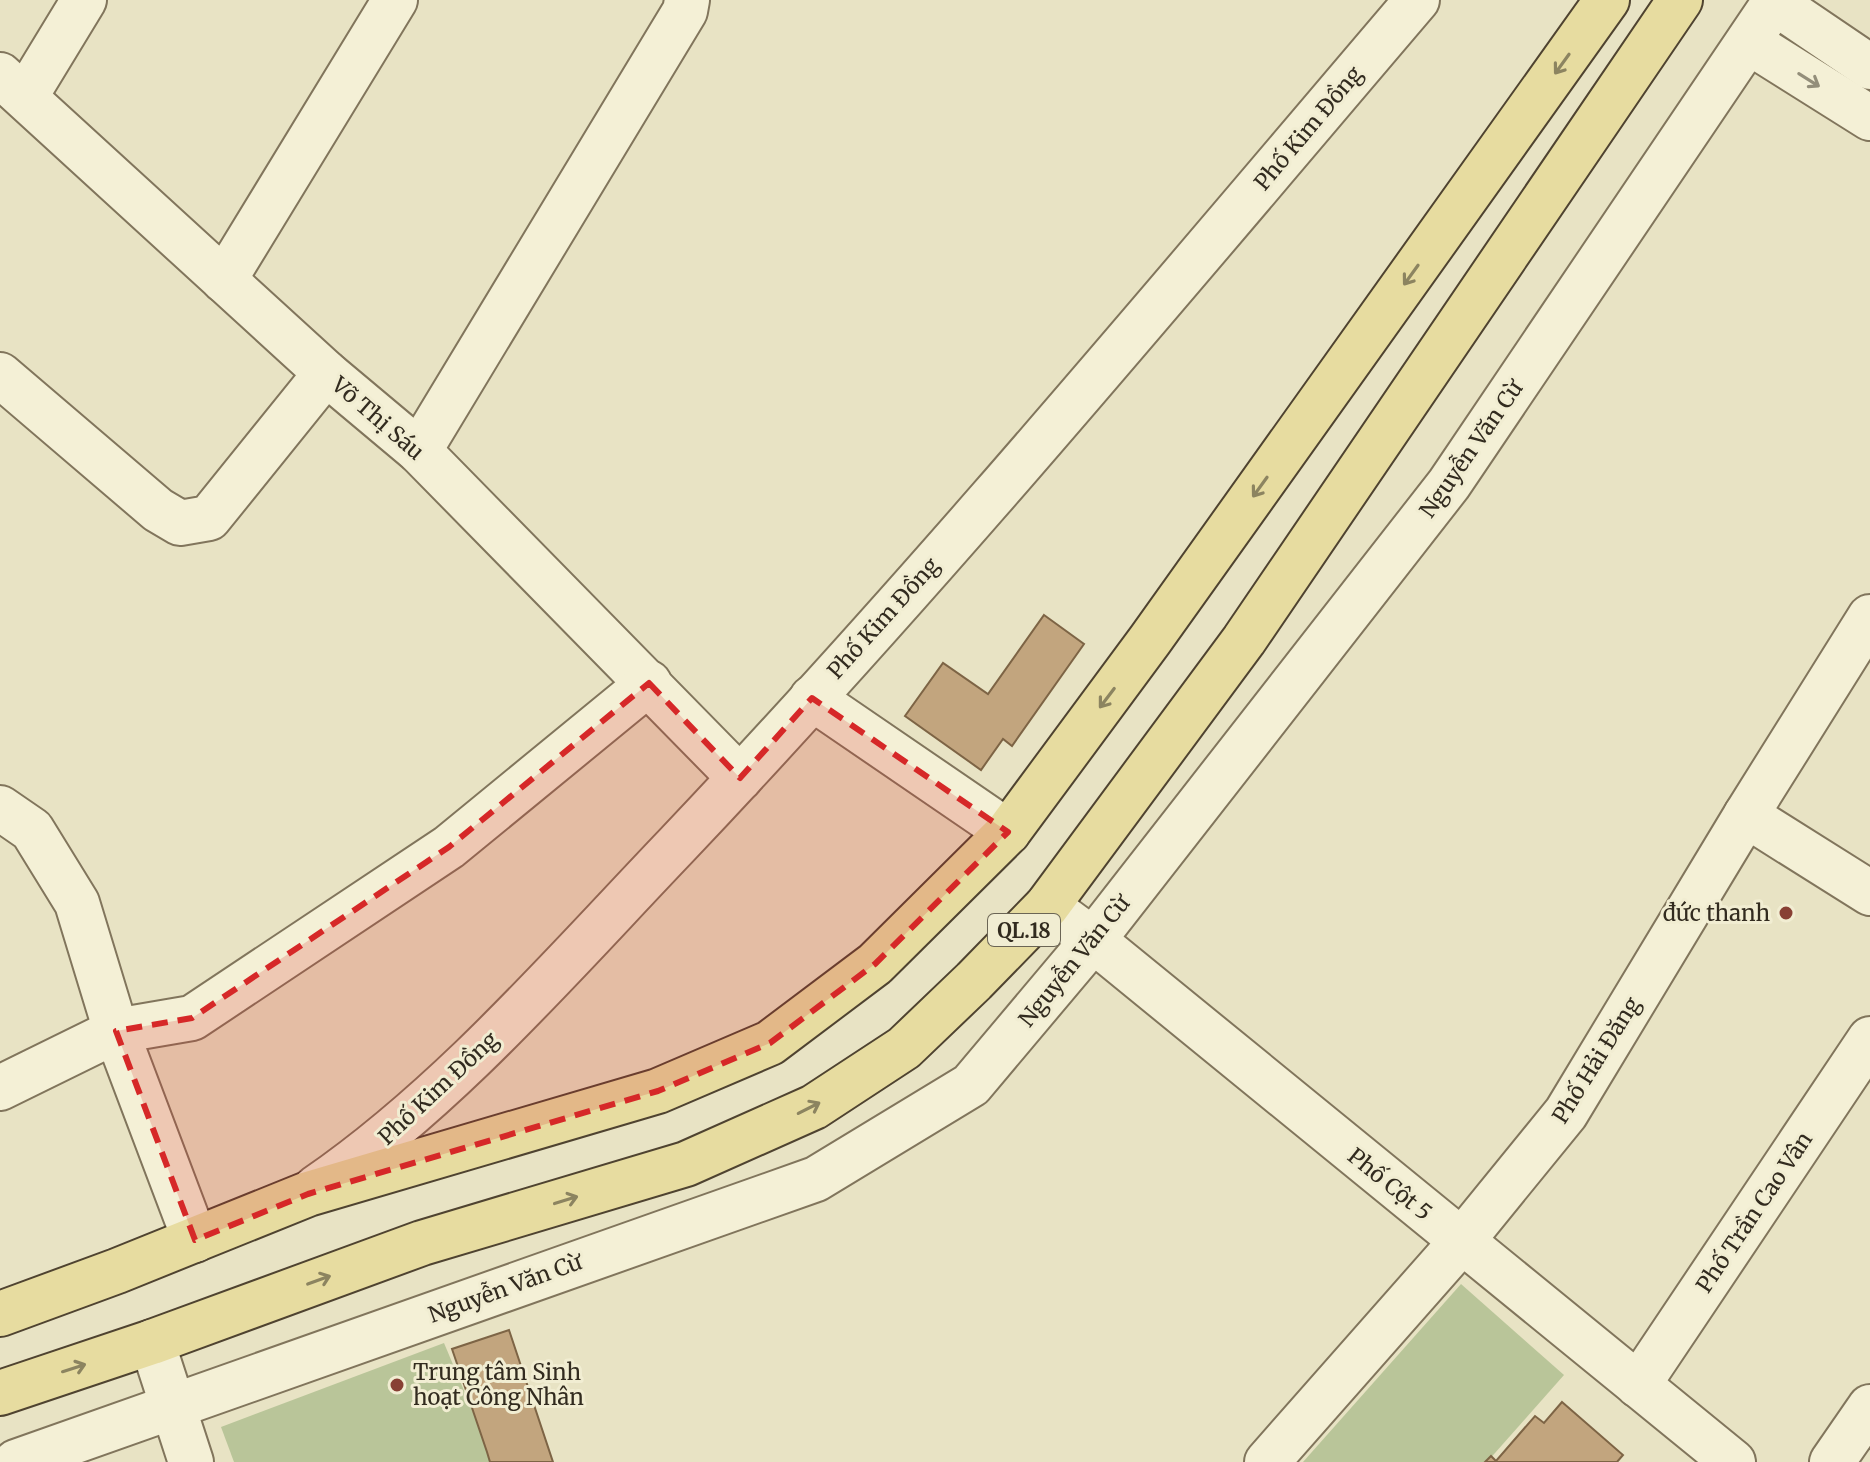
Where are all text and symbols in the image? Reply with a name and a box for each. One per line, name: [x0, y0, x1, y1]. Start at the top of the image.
one-way arrow: [1554, 53, 1571, 74]
street label: Phố Kim Đồng: [1248, 60, 1368, 196]
one-way arrow: [1798, 72, 1820, 89]
one-way arrow: [1403, 264, 1419, 286]
street label: Võ Thị Sáu: [325, 370, 430, 466]
street label: Nguyễn Văn Cừ: [1413, 373, 1530, 523]
one-way arrow: [1251, 475, 1268, 497]
street label: Phố Kim Đồng: [821, 551, 945, 685]
one-way arrow: [1099, 686, 1116, 708]
street label: Nguyễn Văn Cừ: [1012, 887, 1137, 1032]
place label: đức thanh: [1663, 899, 1770, 927]
marker: đức thanh: [1777, 904, 1795, 922]
road number: QL.18: [988, 914, 1060, 946]
street label: Phố Hải Đăng: [1546, 991, 1646, 1129]
street label: Phố Kim Đồng: [372, 1025, 504, 1151]
one-way arrow: [796, 1100, 820, 1116]
street label: Phố Trần Cao Vân: [1690, 1126, 1818, 1298]
street label: Phố Cột 5: [1342, 1142, 1438, 1226]
one-way arrow: [553, 1192, 578, 1206]
street label: Nguyễn Văn Cừ: [424, 1246, 587, 1329]
one-way arrow: [306, 1272, 331, 1287]
place label: Trung tâm Sinh hoạt Công Nhân: [413, 1358, 584, 1411]
one-way arrow: [61, 1360, 86, 1374]
marker: Trung tâm Sinh hoạt Công Nhân: [388, 1376, 406, 1394]

